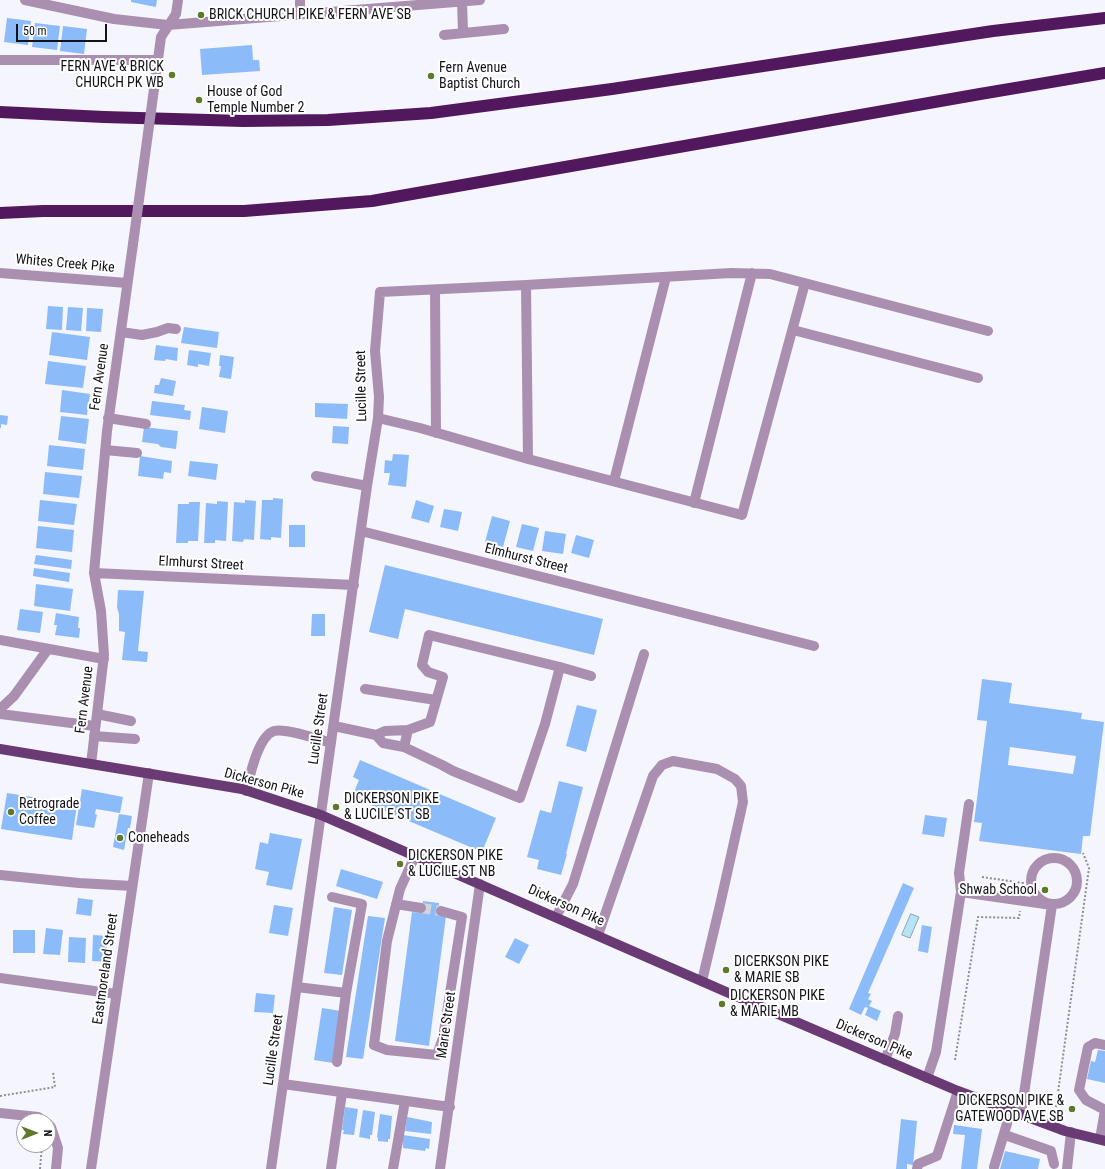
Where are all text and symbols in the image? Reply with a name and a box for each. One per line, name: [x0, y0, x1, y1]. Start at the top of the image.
place label: BRICK CHURCH PIKE & FERN AVE SB: [209, 7, 411, 23]
marker: BRICK CHURCH PIKE & FERN AVE SB: [196, 10, 206, 20]
scale bar: [18, 16, 109, 42]
text: 50 m: [23, 24, 47, 38]
place label: FERN AVE & BRICK CHURCH PK WB: [61, 59, 164, 92]
place label: Fern Avenue Baptist Church: [439, 60, 520, 92]
marker: FERN AVE & BRICK CHURCH PK WB: [167, 70, 177, 80]
marker: Fern Avenue Baptist Church: [426, 71, 436, 81]
place label: House of God Temple Number 2: [207, 84, 304, 116]
marker: House of God Temple Number 2: [194, 95, 204, 105]
street label: Whites Creek Pike: [15, 251, 115, 277]
street label: Fern Avenue: [87, 342, 113, 412]
street label: Lucille Street: [353, 350, 371, 422]
street label: Elmhurst Street: [483, 541, 569, 577]
street label: Elmhurst Street: [158, 553, 244, 575]
street label: Fern Avenue: [73, 665, 97, 735]
street label: Lucille Street: [306, 692, 332, 766]
street label: Dickerson Pike: [222, 765, 306, 803]
place label: DICKERSON PIKE & LUCILE ST SB: [344, 791, 439, 824]
place label: Retrograde Coffee: [19, 796, 79, 828]
marker: DICKERSON PIKE & LUCILE ST SB: [331, 802, 341, 812]
marker: Retrograde Coffee: [6, 807, 16, 817]
place label: Coneheads: [128, 830, 190, 846]
marker: Coneheads: [115, 833, 125, 843]
place label: DICKERSON PIKE & LUCILE ST NB: [408, 848, 503, 880]
marker: DICKERSON PIKE & LUCILE ST NB: [395, 859, 405, 869]
street label: Dickerson Pike: [525, 882, 607, 930]
place label: Shwab School: [959, 882, 1037, 898]
marker: Shwab School: [1040, 885, 1050, 895]
street label: Eastmoreland Street: [90, 912, 122, 1026]
place label: DICERKSON PIKE & MARIE SB: [734, 954, 829, 986]
marker: DICERKSON PIKE & MARIE SB: [721, 965, 731, 975]
place label: DICKERSON PIKE & MARIE MB: [730, 988, 825, 1020]
street label: Marie Street: [434, 990, 460, 1060]
marker: DICKERSON PIKE & MARIE MB: [717, 999, 727, 1009]
street label: Lucille Street: [261, 1013, 287, 1087]
street label: Dickerson Pike: [833, 1016, 915, 1064]
place label: DICKERSON PIKE & GATEWOOD AVE SB: [955, 1093, 1064, 1126]
marker: DICKERSON PIKE & GATEWOOD AVE SB: [1067, 1104, 1077, 1114]
north arrow: [16, 1113, 56, 1153]
text: N: [41, 1130, 54, 1136]

